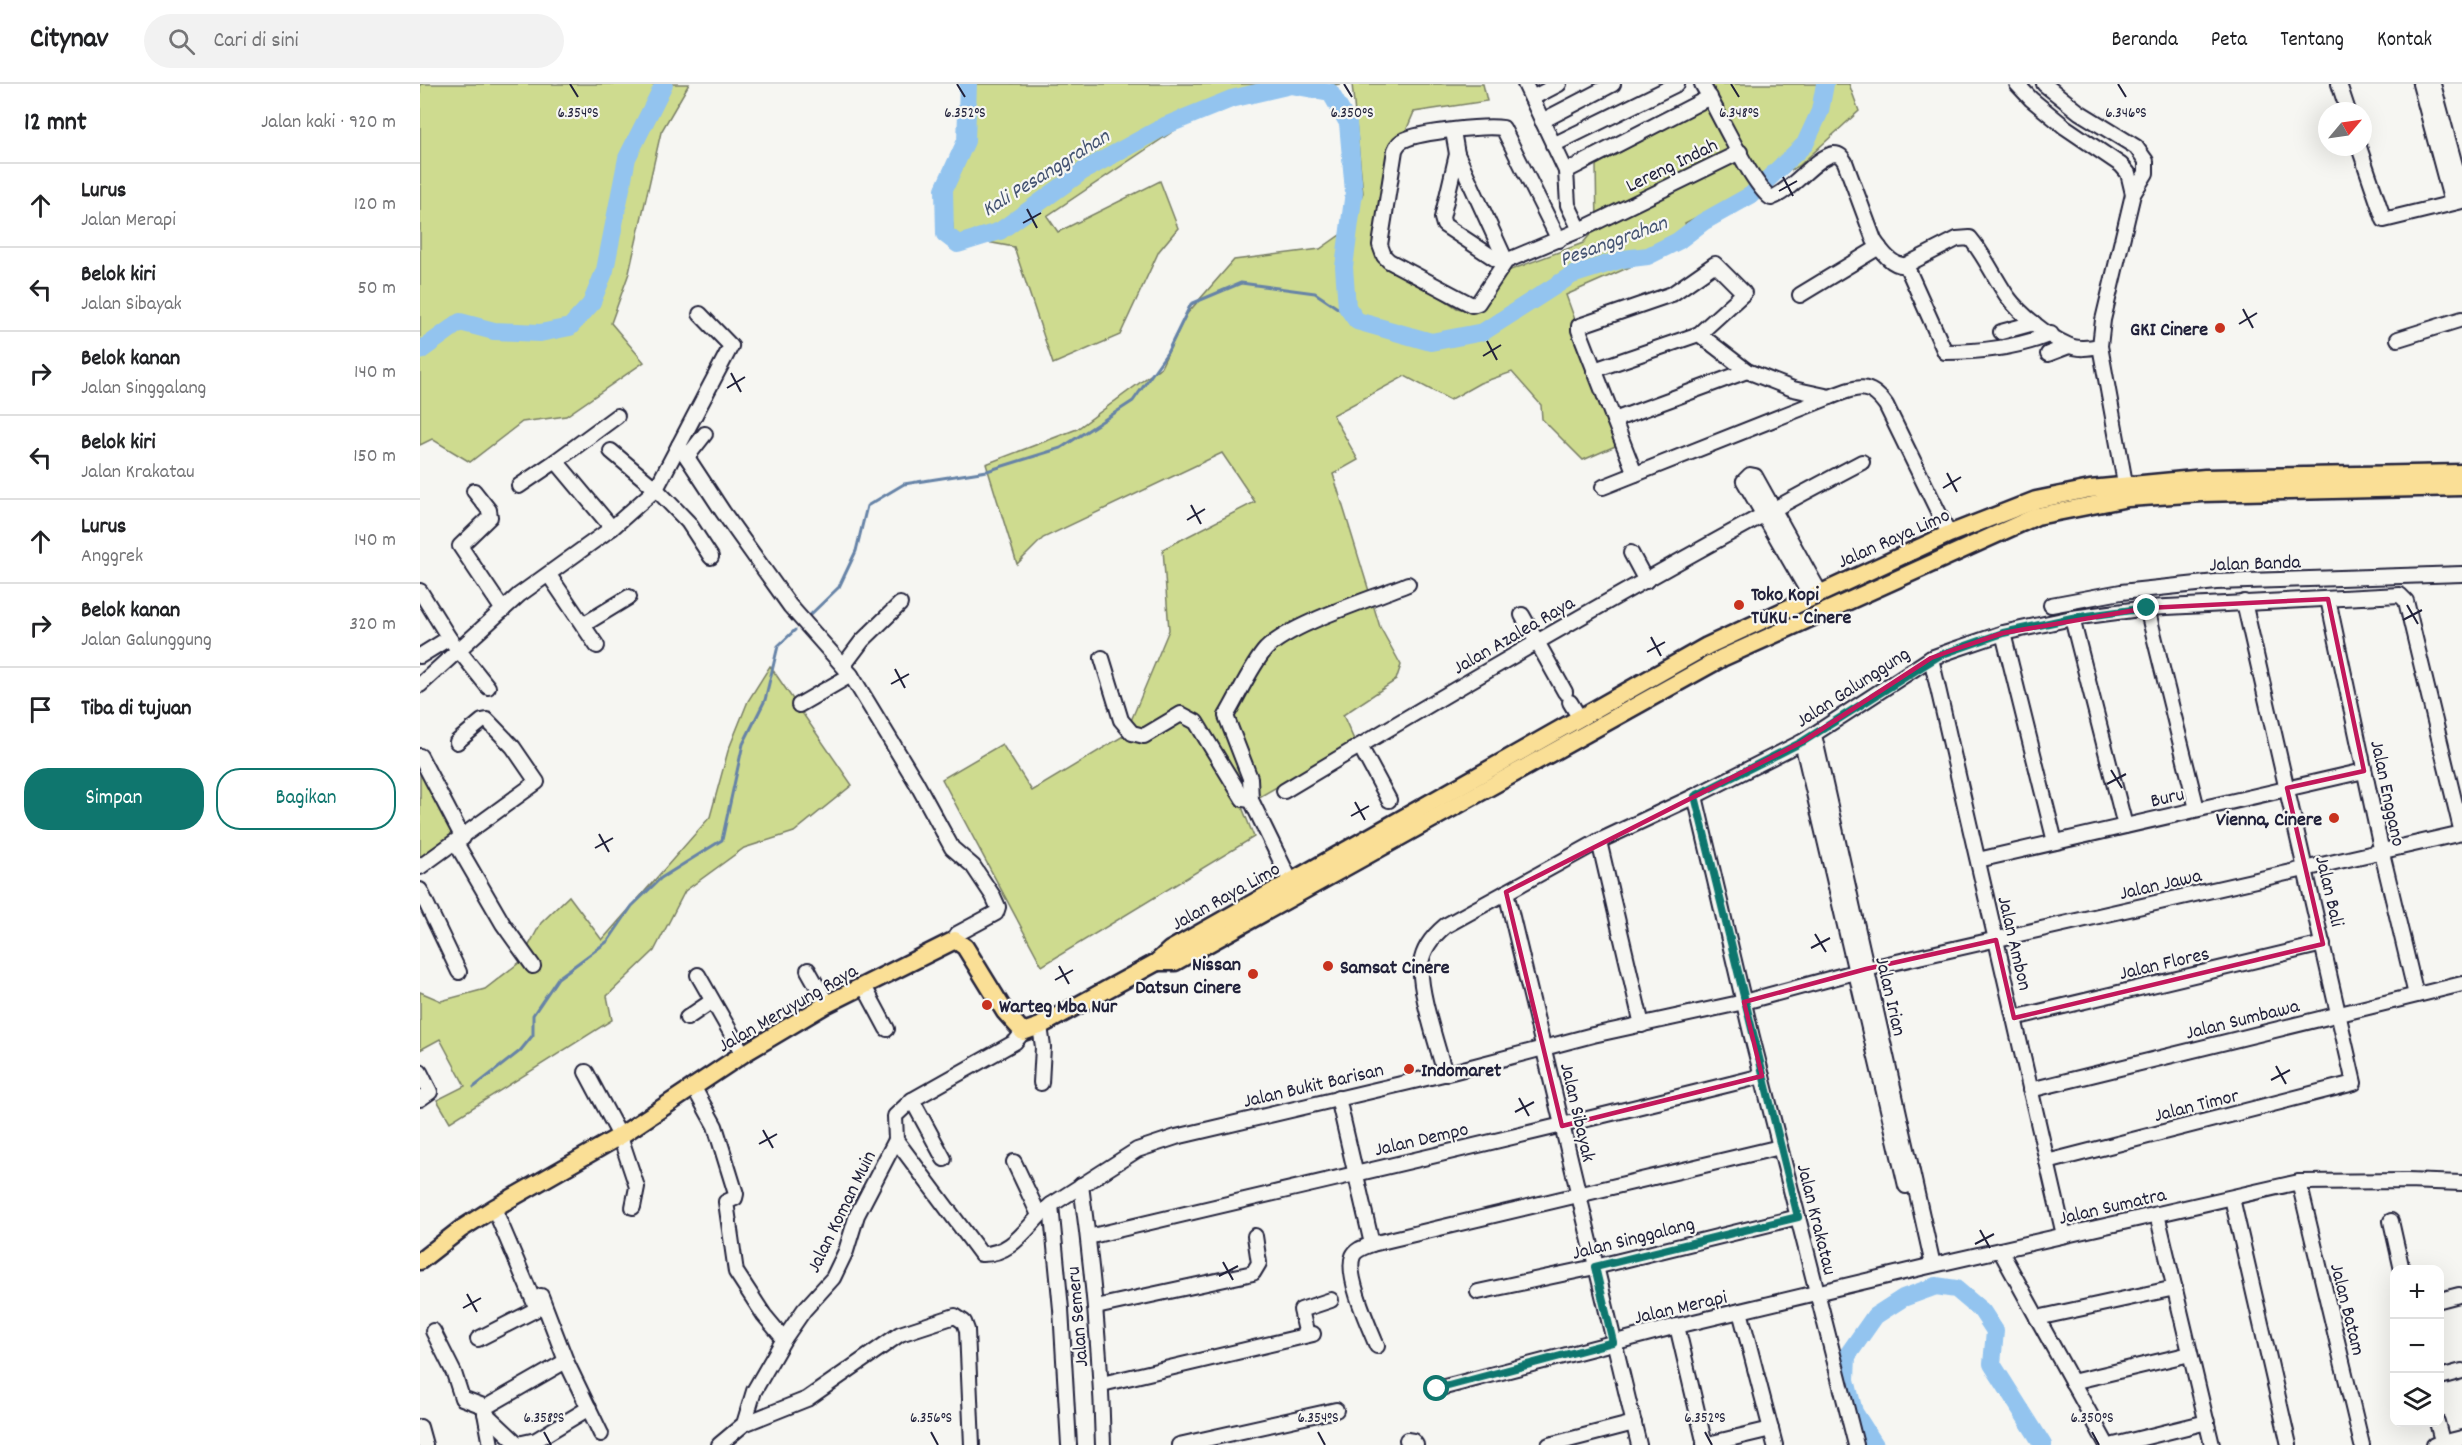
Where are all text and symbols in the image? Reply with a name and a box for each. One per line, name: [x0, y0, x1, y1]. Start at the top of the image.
search box: [144, 14, 564, 68]
text: Citynav: [30, 21, 108, 61]
icon: search: [165, 25, 198, 58]
text: Cari di sini: [213, 26, 299, 57]
text: Beranda: [2112, 26, 2178, 56]
text: Peta: [2211, 26, 2247, 56]
text: Tentang: [2280, 26, 2344, 56]
text: Kontak: [2377, 26, 2432, 56]
north arrow: [2318, 102, 2372, 156]
text: 6.354°S: [557, 103, 599, 125]
text: 6.352°S: [944, 103, 986, 125]
text: 6.350°S: [1330, 103, 1374, 125]
text: 6.348°S: [1719, 103, 1759, 125]
text: 6.346°S: [2105, 103, 2147, 125]
text: 12 mnt: [24, 105, 86, 142]
text: Jalan kaki · 920 m: [261, 109, 396, 137]
water label: Kali Pesanggrahan: [977, 123, 1117, 226]
street label: Lereng Indah: [1622, 132, 1723, 201]
text: Lurus: [81, 176, 126, 207]
icon: ahead: [24, 189, 57, 222]
text: 120 m: [354, 191, 396, 219]
text: Jalan Merapi: [81, 207, 176, 235]
water label: Pesanggrahan: [1556, 209, 1673, 276]
text: Belok kiri: [81, 260, 155, 291]
icon: left: [24, 273, 57, 306]
text: 50 m: [358, 275, 396, 303]
text: Jalan Sibayak: [81, 291, 182, 319]
place label: GKI Cinere: [2130, 317, 2208, 345]
marker: GKI Cinere: [2213, 321, 2227, 335]
text: Belok kanan: [81, 344, 180, 375]
icon: right: [24, 357, 57, 390]
text: 140 m: [354, 359, 396, 387]
text: Jalan Singgalang: [81, 375, 206, 403]
text: Belok kiri: [81, 428, 155, 459]
icon: left: [24, 441, 57, 474]
text: 150 m: [353, 443, 396, 471]
text: Jalan Krakatau: [81, 459, 195, 487]
street label: Jalan Raya Limo: [1834, 502, 1955, 577]
text: Lurus: [81, 512, 126, 543]
icon: ahead: [24, 525, 57, 558]
text: 140 m: [354, 527, 396, 555]
text: Anggrek: [81, 543, 143, 571]
street label: Jalan Banda: [2209, 549, 2302, 581]
place label: Toko Kopi TUKU - Cinere: [1751, 582, 1852, 633]
street label: Jalan Azalea Raya: [1448, 590, 1581, 683]
route end: [2133, 594, 2159, 620]
text: Belok kanan: [81, 596, 180, 627]
marker: Toko Kopi TUKU - Cinere: [1732, 598, 1746, 612]
icon: right: [24, 609, 57, 642]
text: 320 m: [349, 611, 396, 639]
text: Jalan Galunggung: [81, 627, 212, 655]
street label: Jalan Galunggung: [1791, 641, 1916, 736]
icon: arrive: [24, 693, 57, 726]
text: Tiba di tujuan: [81, 694, 191, 725]
street label: Jalan Enggano: [2361, 738, 2411, 849]
button: Simpan: [24, 768, 204, 830]
button: Bagikan: [216, 768, 396, 830]
street label: Buru: [2148, 781, 2187, 816]
place label: Vienna, Cinere: [2216, 807, 2322, 835]
marker: Vienna, Cinere: [2327, 811, 2341, 825]
street label: Jalan Bali: [2306, 853, 2350, 930]
street label: Jalan Raya Limo: [1167, 856, 1286, 939]
street label: Jalan Jawa: [2117, 863, 2205, 909]
street label: Jalan Ambon: [1989, 894, 2038, 994]
street label: Jalan Flores: [2117, 941, 2213, 989]
place label: Nissan Datsun Cinere: [1135, 952, 1241, 1003]
street label: Jalan Irian: [1866, 954, 1912, 1039]
place label: Samsat Cinere: [1340, 955, 1450, 983]
street label: Jalan Meruyung Raya: [713, 958, 864, 1061]
marker: Samsat Cinere: [1321, 959, 1335, 973]
marker: Nissan Datsun Cinere: [1246, 967, 1260, 981]
street label: Jalan Sumbawa: [2183, 993, 2303, 1049]
place label: Warteg Mba Nur: [999, 994, 1118, 1022]
marker: Warteg Mba Nur: [980, 998, 994, 1012]
street label: Jalan Bukit Barisan: [1241, 1057, 1387, 1117]
place label: Indomaret: [1421, 1058, 1502, 1086]
street label: Jalan Sibayak: [1551, 1060, 1601, 1165]
marker: Indomaret: [1402, 1062, 1416, 1076]
street label: Jalan Timor: [2151, 1083, 2243, 1131]
street label: Jalan Dempo: [1372, 1117, 1471, 1165]
street label: Jalan Koman Muin: [801, 1146, 884, 1278]
street label: Jalan Krakatau: [1788, 1161, 1842, 1278]
street label: Jalan Sumatra: [2056, 1182, 2170, 1234]
street label: Jalan Singgalang: [1570, 1211, 1698, 1269]
street label: Jalan Batam: [2321, 1261, 2371, 1359]
street label: Jalan Semeru: [1061, 1265, 1097, 1368]
map controls: [2390, 1265, 2444, 1427]
button: +: [2390, 1265, 2444, 1319]
street label: Jalan Merapi: [1631, 1285, 1730, 1333]
button: −: [2390, 1319, 2444, 1373]
button: layers: [2390, 1373, 2444, 1427]
route start: [1423, 1375, 1449, 1401]
text: 6.358°S: [524, 1408, 564, 1430]
text: 6.356°S: [910, 1408, 952, 1430]
text: 6.354°S: [1297, 1408, 1339, 1430]
text: 6.352°S: [1684, 1408, 1726, 1430]
text: 6.350°S: [2070, 1408, 2114, 1430]

